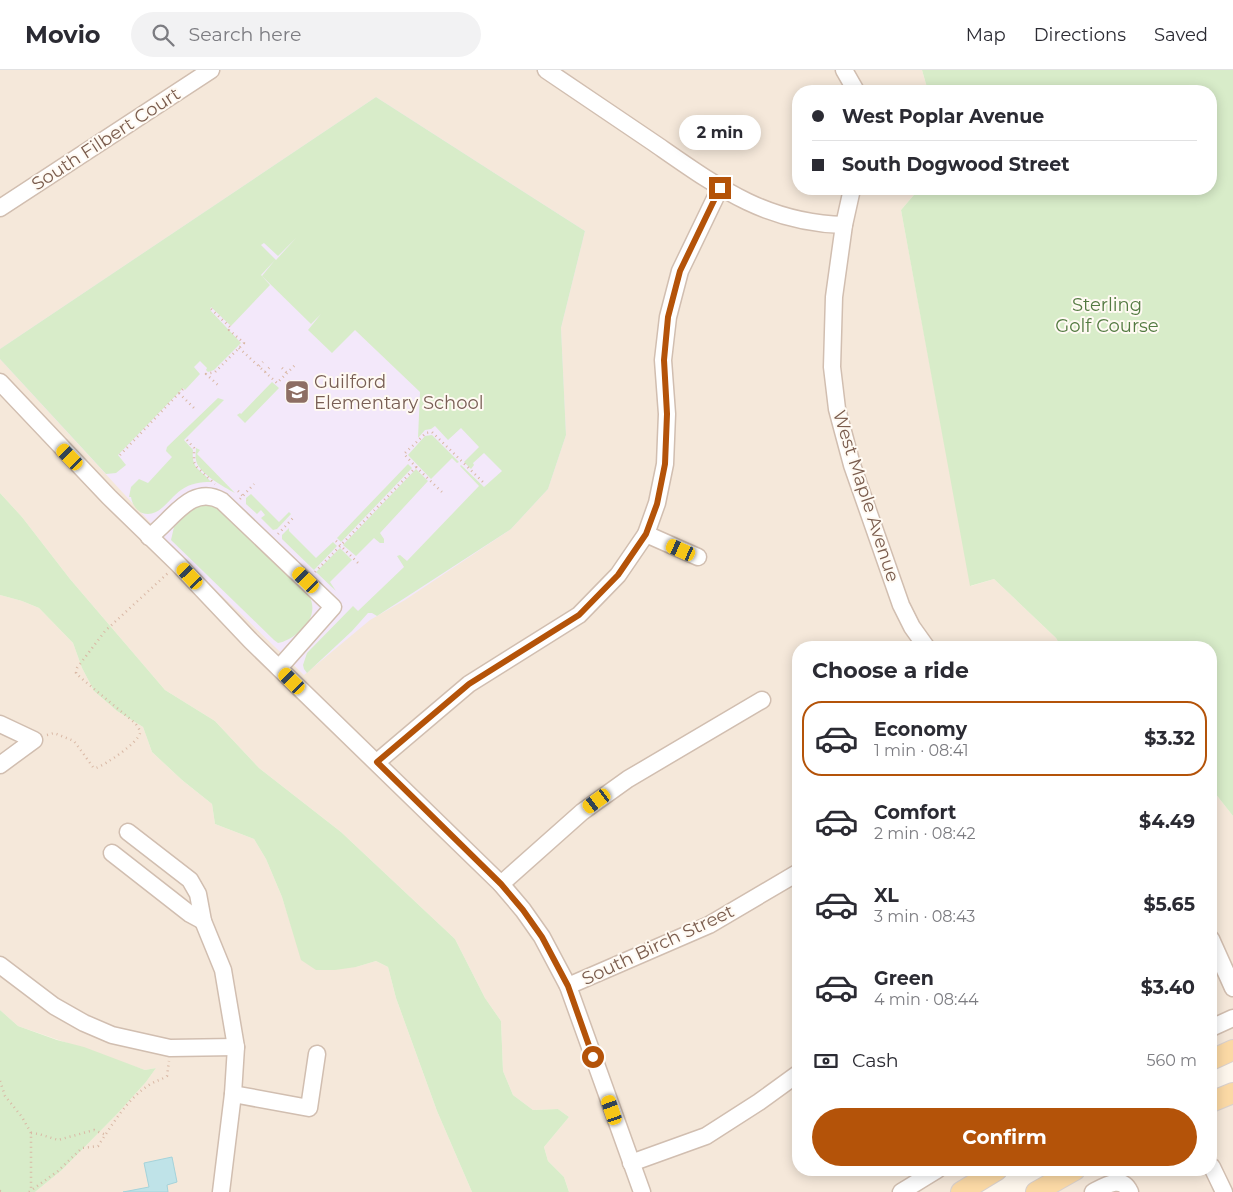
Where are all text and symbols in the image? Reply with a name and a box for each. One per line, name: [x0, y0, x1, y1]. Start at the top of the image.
search box: [131, 12, 481, 57]
text: Movio: [25, 20, 101, 49]
icon: search: [149, 21, 177, 49]
text: Search here: [189, 23, 302, 46]
text: Map: [966, 24, 1006, 46]
text: Directions: [1034, 24, 1126, 46]
text: Saved: [1154, 24, 1208, 46]
street label: South Filbert Court: [28, 83, 184, 195]
text: West Poplar Avenue: [842, 105, 1044, 128]
callout: 2 min: [679, 116, 761, 150]
text: 2 min: [697, 123, 743, 142]
text: South Dogwood Street: [842, 153, 1069, 176]
route end: [709, 177, 731, 199]
park label: Sterling Golf Course: [1055, 294, 1159, 337]
place label: Guilford Elementary School: [314, 371, 484, 414]
school or university icon: Guilford Elementary School: [284, 379, 310, 405]
street label: West Maple Avenue: [828, 407, 904, 585]
car: [54, 441, 85, 473]
car: [664, 537, 697, 563]
car: [174, 560, 205, 592]
car: [289, 564, 322, 596]
text: Choose a ride: [812, 657, 969, 684]
car: [276, 665, 307, 697]
icon: car: [814, 716, 859, 761]
text: Economy: [874, 718, 967, 741]
text: $3.32: [1144, 727, 1195, 750]
text: 1 min · 08:41: [874, 741, 969, 760]
car: [580, 786, 613, 816]
icon: car: [814, 799, 859, 844]
text: Comfort: [874, 801, 956, 824]
text: $4.49: [1139, 810, 1195, 833]
text: 2 min · 08:42: [874, 824, 976, 843]
icon: car: [814, 882, 859, 927]
text: XL: [874, 884, 899, 907]
text: $5.65: [1143, 893, 1195, 916]
street label: South Birch Street: [578, 900, 738, 990]
text: 3 min · 08:43: [874, 907, 975, 926]
icon: car: [814, 965, 859, 1010]
text: Green: [874, 967, 934, 990]
text: $3.40: [1141, 976, 1195, 999]
text: 4 min · 08:44: [874, 990, 979, 1009]
route start: [582, 1046, 604, 1068]
icon: cash: [812, 1047, 840, 1075]
text: Cash: [852, 1049, 899, 1072]
text: 560 m: [1146, 1051, 1197, 1070]
car: [600, 1093, 623, 1127]
button: Confirm: [812, 1108, 1197, 1166]

